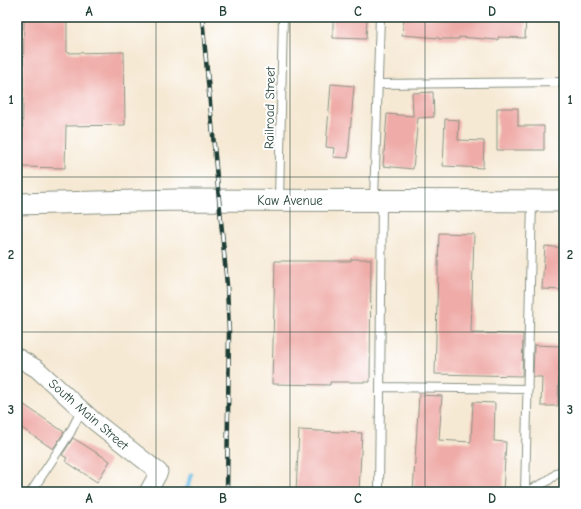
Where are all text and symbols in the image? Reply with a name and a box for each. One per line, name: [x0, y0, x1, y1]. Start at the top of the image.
text: A: [85, 4, 93, 19]
text: B: [219, 4, 227, 19]
text: C: [354, 4, 362, 19]
text: D: [488, 4, 496, 19]
street label: Railroad Street: [261, 65, 278, 149]
text: 1: [8, 92, 14, 107]
text: 1: [567, 92, 573, 107]
street label: Kaw Avenue: [257, 193, 323, 208]
text: 2: [8, 247, 14, 262]
text: 2: [567, 247, 573, 262]
street label: South Main Street: [46, 376, 132, 454]
text: 3: [8, 402, 14, 417]
text: 3: [567, 402, 573, 417]
text: A: [85, 491, 93, 506]
text: B: [219, 491, 227, 506]
text: C: [354, 491, 362, 506]
text: D: [488, 491, 496, 506]

